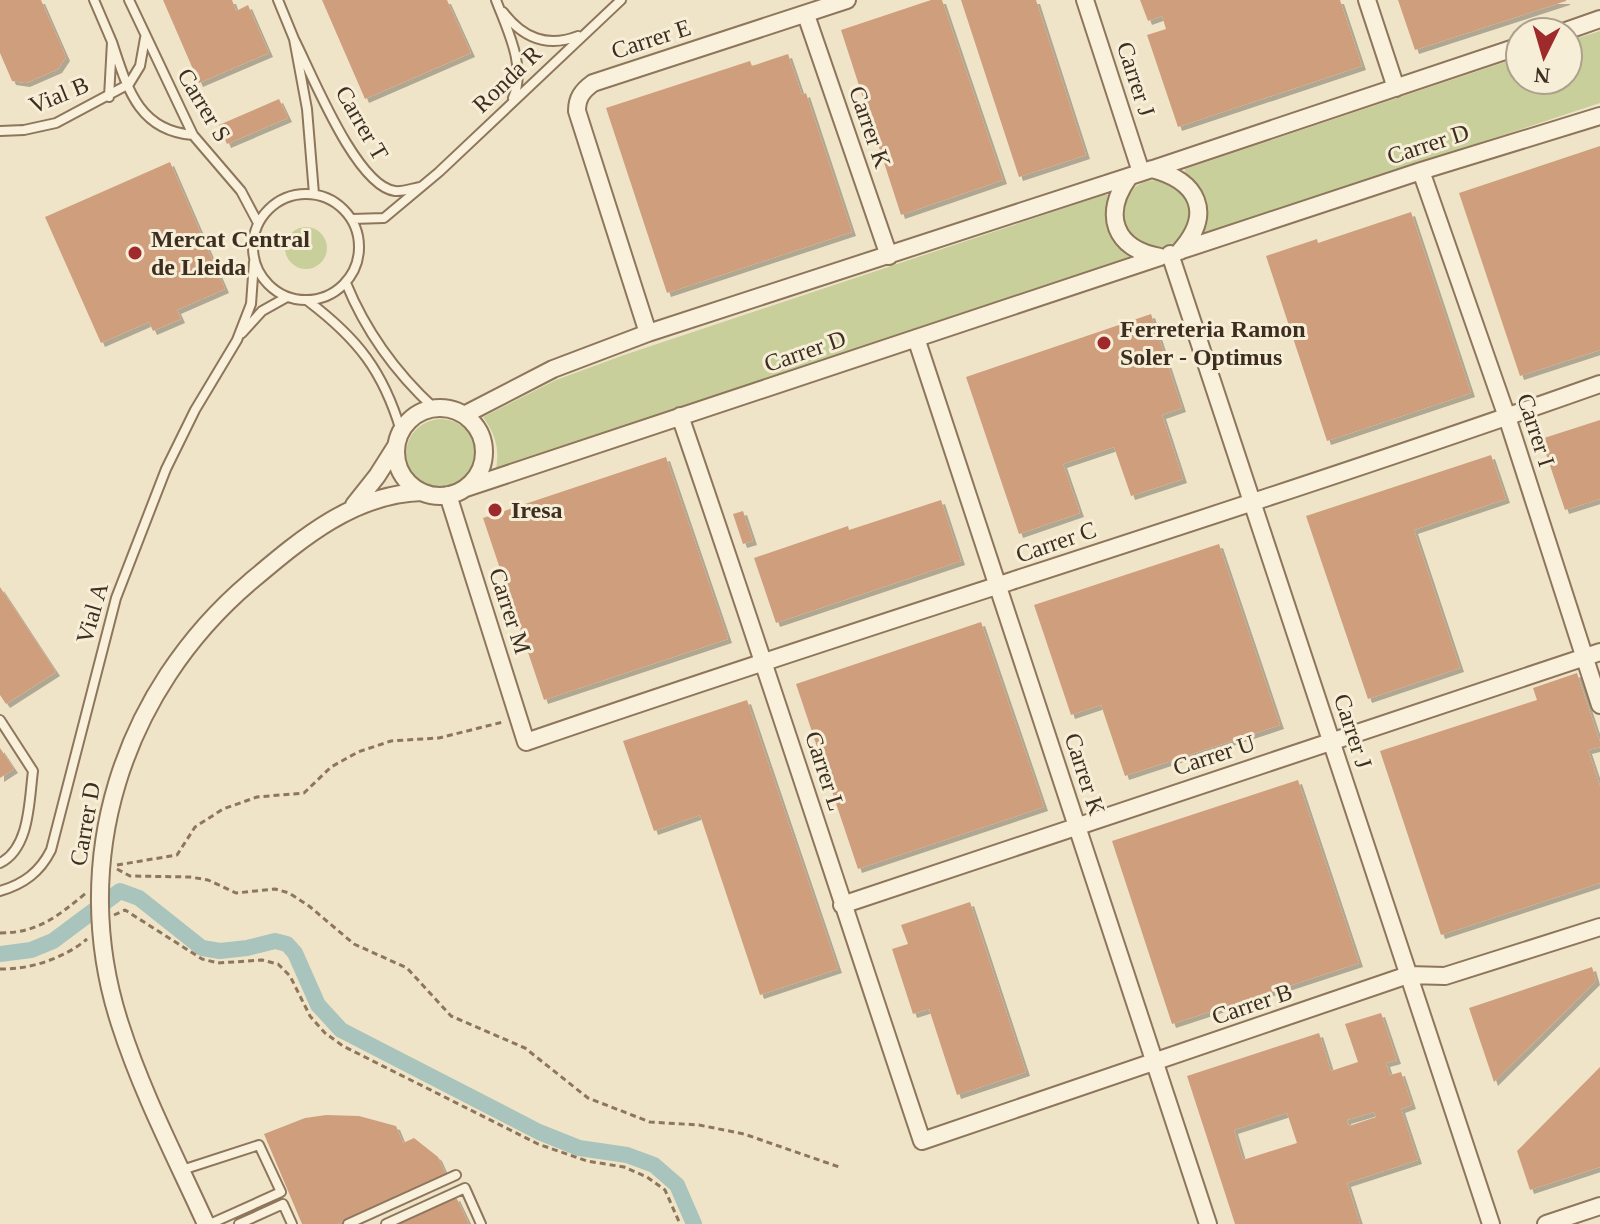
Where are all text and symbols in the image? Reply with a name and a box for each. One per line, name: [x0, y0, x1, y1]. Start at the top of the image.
street label: Carrer E: [608, 14, 694, 64]
north arrow: [1504, 16, 1584, 96]
street label: Carrer J: [1112, 39, 1160, 119]
street label: Ronda R: [468, 40, 546, 118]
text: N: [1533, 62, 1551, 89]
street label: Carrer S: [172, 64, 236, 146]
street label: Vial B: [25, 71, 93, 119]
street label: Carrer T: [330, 81, 394, 165]
street label: Carrer K: [844, 83, 896, 172]
street label: Carrer D: [1384, 119, 1472, 169]
place label: Mercat Central de Lleida: [151, 226, 310, 280]
marker: Mercat Central de Lleida: [126, 244, 144, 262]
place label: Ferreteria Ramon Soler - Optimus: [1120, 316, 1305, 370]
street label: Carrer D: [761, 325, 849, 377]
marker: Ferreteria Ramon Soler - Optimus: [1095, 334, 1113, 352]
street label: Carrer I: [1512, 390, 1560, 470]
place label: Iresa: [511, 497, 563, 523]
marker: Iresa: [486, 501, 504, 519]
street label: Carrer C: [1012, 516, 1100, 568]
street label: Carrer M: [484, 565, 536, 657]
street label: Vial A: [71, 579, 113, 646]
street label: Carrer J: [1329, 691, 1377, 771]
street label: Carrer L: [800, 728, 850, 814]
street label: Carrer K: [1060, 730, 1111, 819]
street label: Carrer U: [1170, 730, 1258, 780]
street label: Carrer D: [65, 780, 105, 868]
street label: Carrer B: [1208, 978, 1296, 1030]

